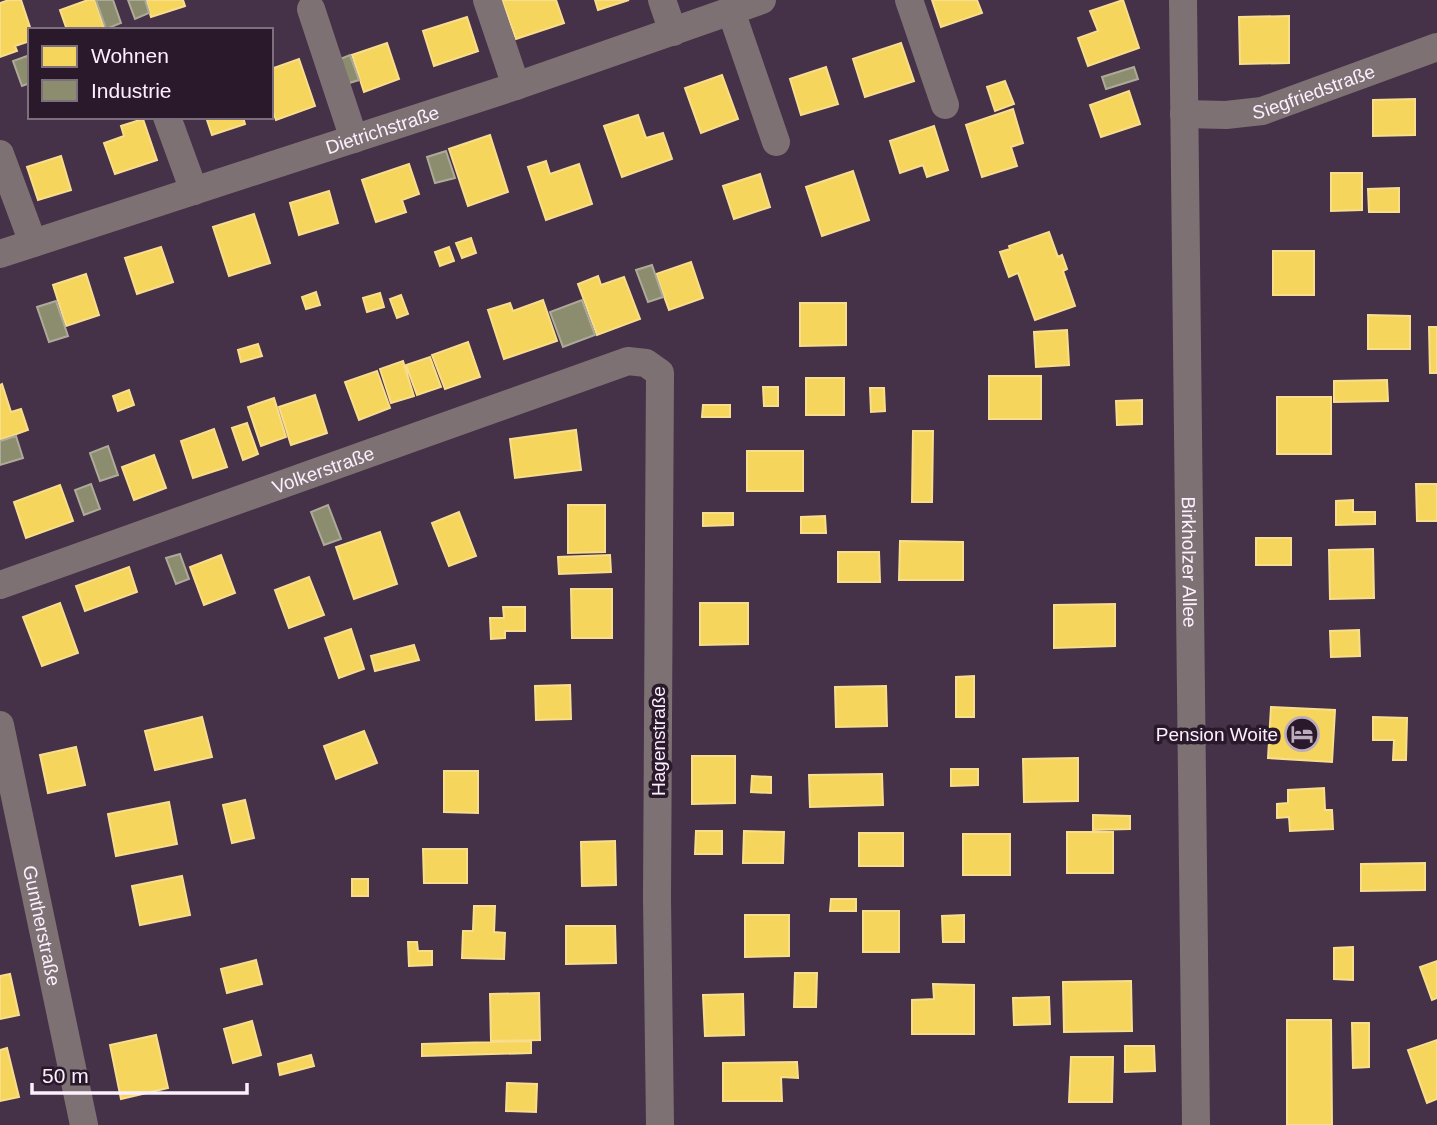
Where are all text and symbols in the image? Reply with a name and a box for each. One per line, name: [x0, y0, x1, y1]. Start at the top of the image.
legend: [28, 28, 273, 119]
text: Wohnen: [91, 44, 169, 67]
street label: Siegfriedstraße: [1251, 60, 1378, 123]
text: Industrie: [91, 79, 172, 102]
street label: Dietrichstraße: [323, 101, 442, 158]
street label: Volkerstraße: [269, 442, 377, 498]
street label: Birkholzer Allee: [1178, 496, 1201, 628]
street label: Hagenstraße: [648, 686, 669, 796]
hotel icon: Pension Woite: [1283, 715, 1321, 753]
place label: Pension Woite: [1156, 724, 1278, 745]
street label: Guntherstraße: [19, 863, 65, 988]
scale bar: [32, 1052, 247, 1096]
text: 50 m: [42, 1064, 89, 1087]

